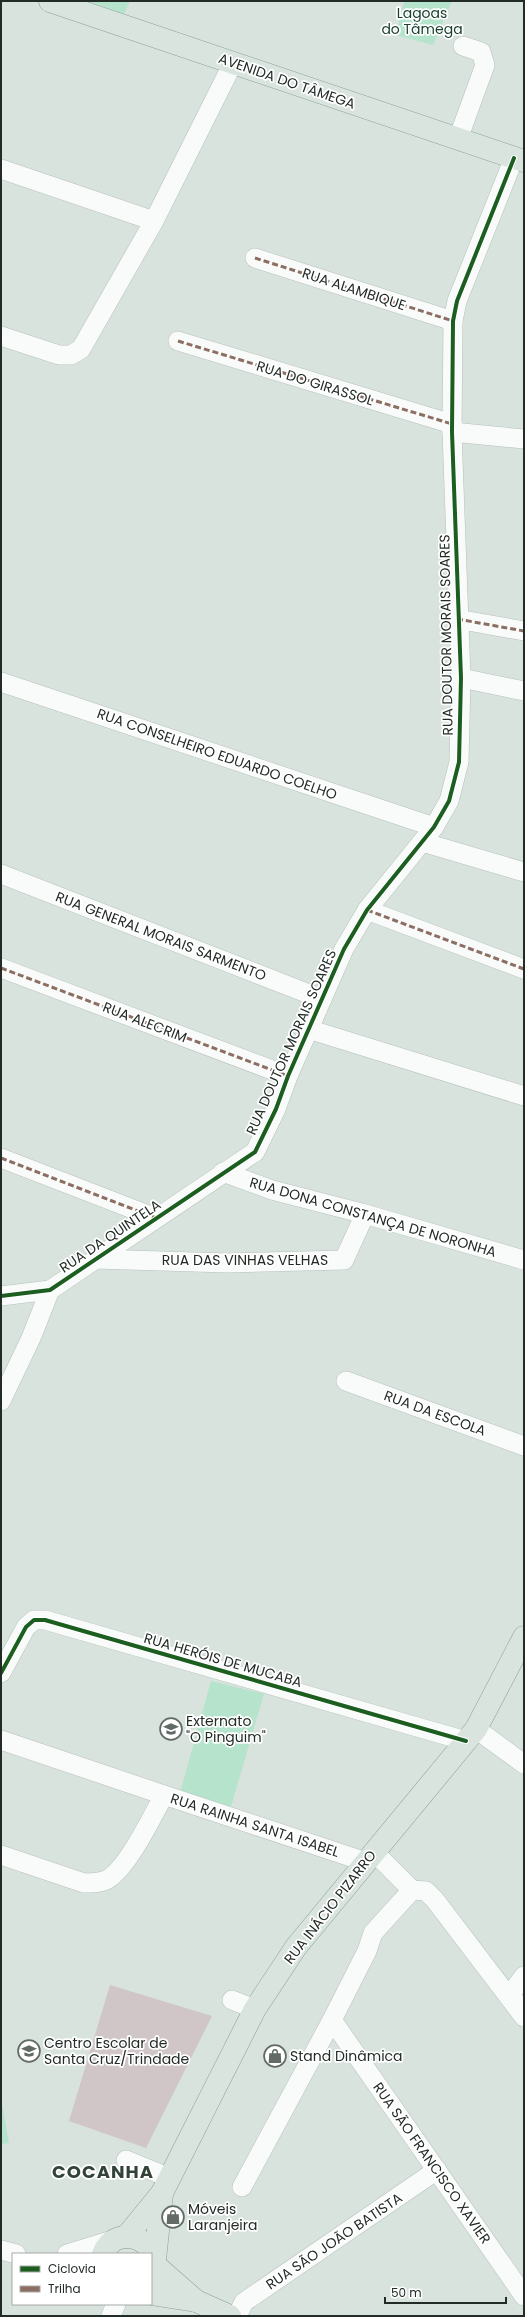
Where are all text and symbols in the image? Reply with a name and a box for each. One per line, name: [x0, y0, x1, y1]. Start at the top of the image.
park label: Lagoas do Tâmega: [381, 3, 463, 39]
street label: AVENIDA DO TÂMEGA: [216, 48, 358, 114]
street label: RUA ALAMBIQUE: [300, 263, 408, 315]
street label: RUA DO GIRASSOL: [254, 356, 376, 410]
street label: RUA DOUTOR MORAIS SOARES: [434, 534, 458, 736]
street label: RUA CONSELHEIRO EDUARDO COELHO: [94, 703, 340, 805]
street label: RUA GENERAL MORAIS SARMENTO: [53, 886, 269, 986]
street label: RUA DOUTOR MORAIS SOARES: [241, 946, 341, 1138]
street label: RUA ALECRIM: [100, 997, 190, 1047]
street label: RUA DONA CONSTANÇA DE NORONHA: [247, 1172, 499, 1262]
street label: RUA DA QUINTELA: [55, 1195, 165, 1277]
street label: RUA DAS VINHAS VELHAS: [162, 1250, 328, 1270]
street label: RUA DA ESCOLA: [381, 1385, 489, 1441]
street label: RUA HERÓIS DE MUCABA: [142, 1628, 304, 1692]
place label: Externato "O Pinguim": [186, 1711, 266, 1747]
school or university icon: Externato "O Pinguim": [158, 1716, 184, 1742]
street label: RUA RAINHA SANTA ISABEL: [168, 1788, 342, 1862]
street label: RUA INÁCIO PIZARRO: [279, 1846, 381, 1968]
place label: Centro Escolar de Santa Cruz/Trindade: [44, 2033, 190, 2069]
school or university icon: Centro Escolar de Santa Cruz/Trindade: [16, 2038, 42, 2064]
shop icon: Stand Dinâmica: [262, 2043, 288, 2069]
place label: Stand Dinâmica: [290, 2046, 403, 2066]
street label: RUA SÃO FRANCISCO XAVIER: [368, 2078, 496, 2248]
district label: COCANHA: [52, 2159, 154, 2184]
street label: RUA SÃO JOÃO BATISTA: [262, 2188, 406, 2294]
place label: Móveis Laranjeira: [188, 2199, 257, 2235]
shop icon: Móveis Laranjeira: [160, 2204, 186, 2230]
legend: [12, 2253, 152, 2305]
text: Ciclovia: [48, 2260, 96, 2277]
scale bar: [385, 2279, 506, 2305]
text: Trilha: [48, 2280, 81, 2297]
text: 50 m: [391, 2284, 422, 2301]

